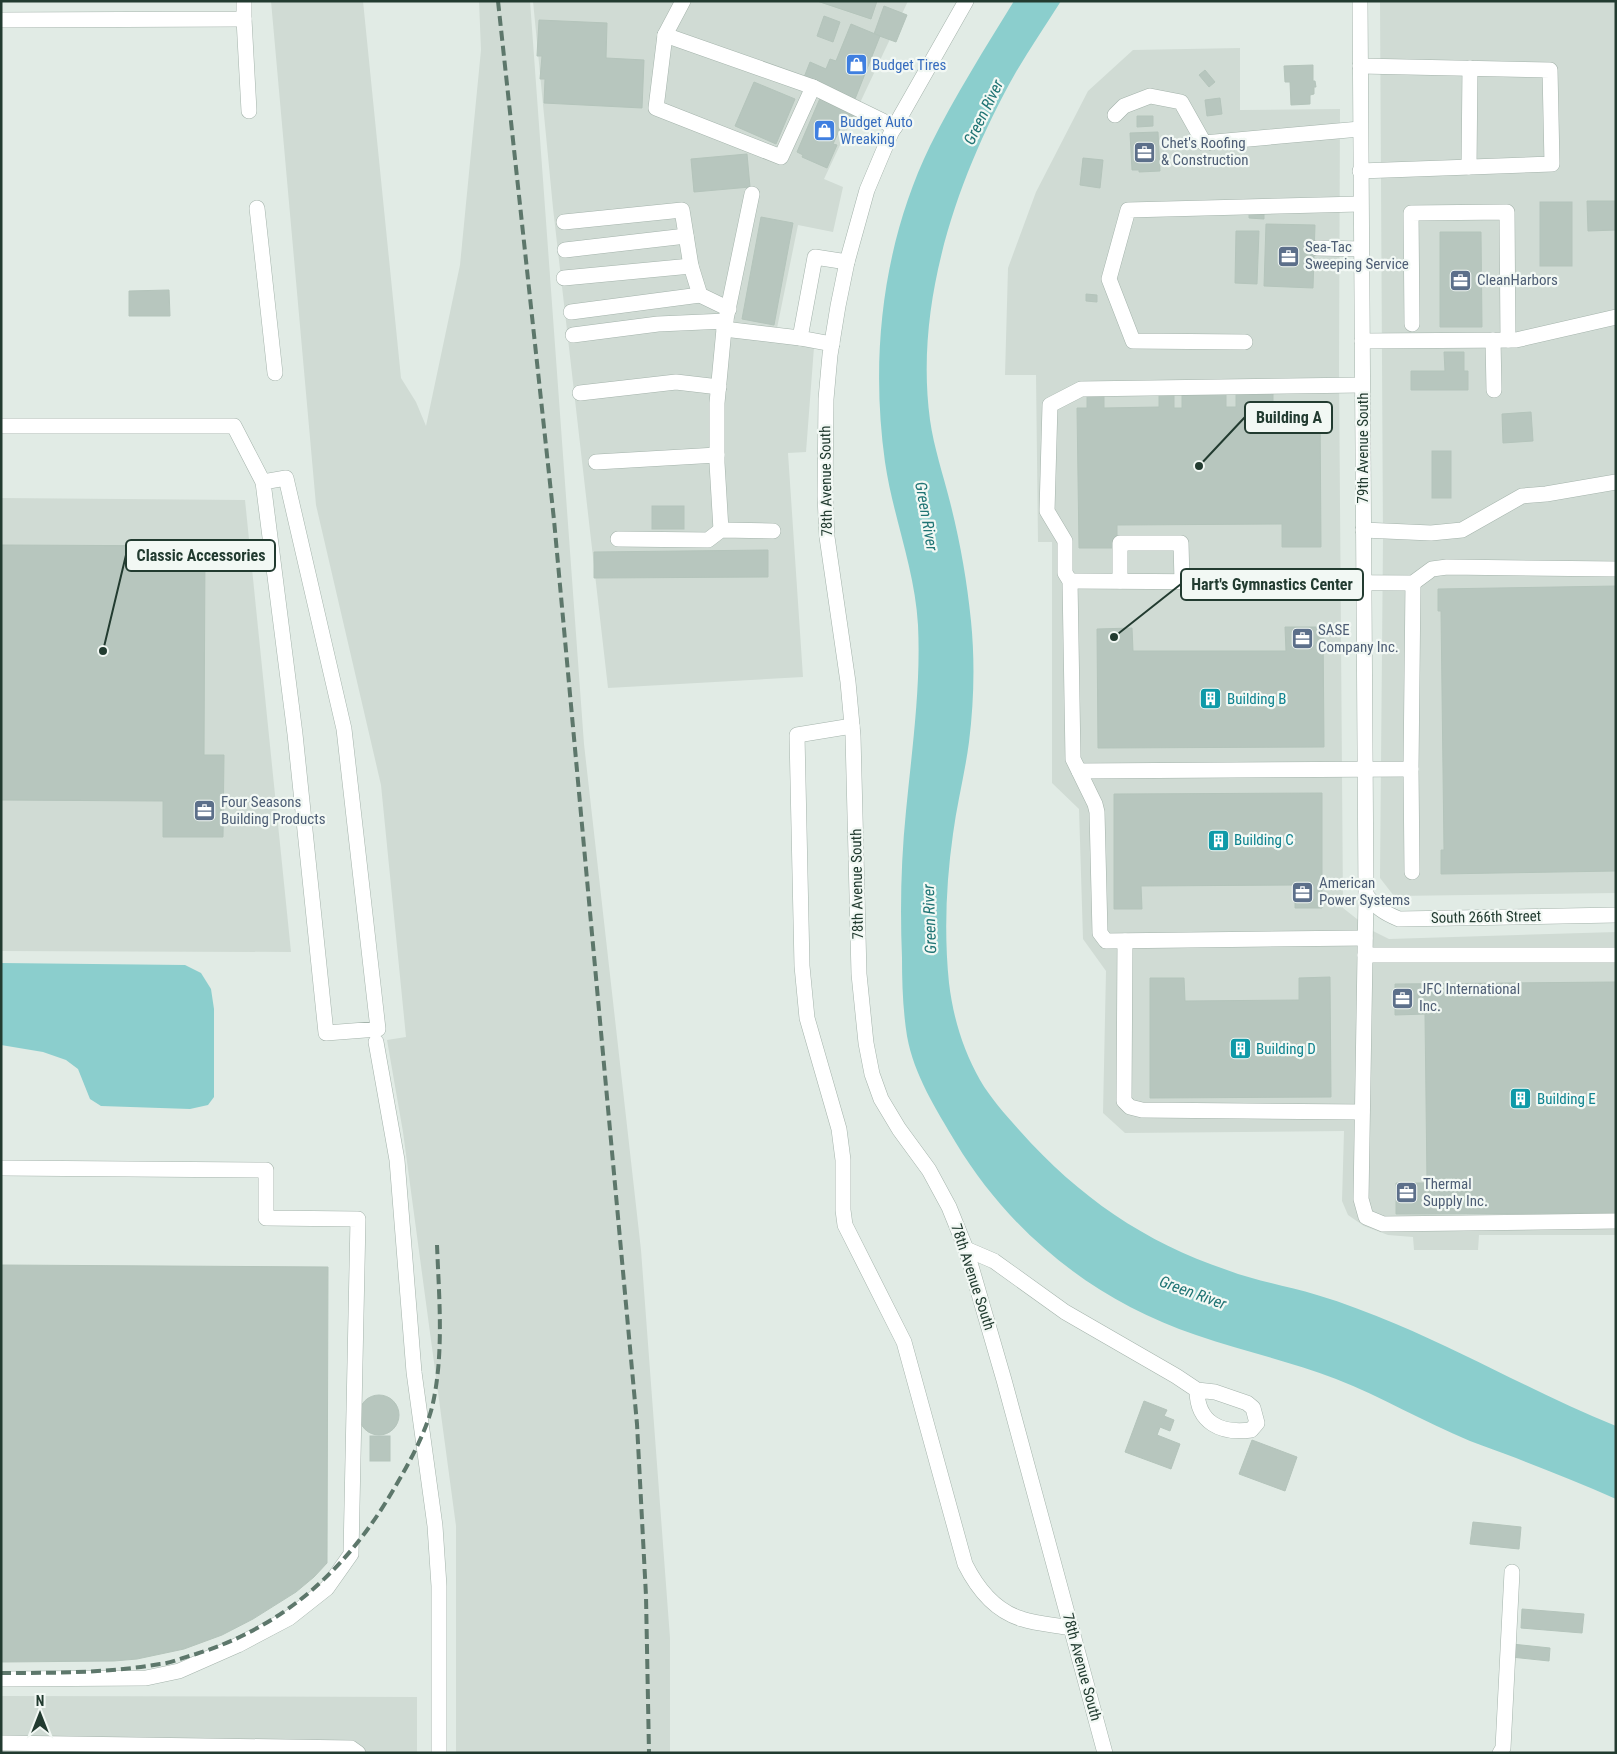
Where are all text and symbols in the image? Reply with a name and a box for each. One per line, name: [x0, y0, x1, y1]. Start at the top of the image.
shop icon: Budget Tires: [844, 53, 868, 77]
place label: Budget Tires: [872, 56, 947, 74]
water label: Green River: [960, 76, 1008, 148]
place label: Budget Auto Wreaking: [840, 113, 913, 148]
shop icon: Budget Auto Wreaking: [812, 119, 836, 143]
place label: Chet's Roofing & Construction: [1161, 134, 1249, 169]
office icon: Chet's Roofing & Construction: [1133, 140, 1157, 164]
place label: Sea-Tac Sweeping Service: [1305, 238, 1409, 273]
office icon: Sea-Tac Sweeping Service: [1277, 244, 1301, 268]
office icon: CleanHarbors: [1449, 268, 1473, 292]
place label: CleanHarbors: [1477, 271, 1558, 289]
street label: 79th Avenue South: [1354, 393, 1372, 503]
callout: Building A: [1245, 402, 1332, 433]
text: Building A: [1256, 408, 1322, 427]
street label: 78th Avenue South: [816, 425, 836, 537]
water label: Green River: [911, 480, 942, 553]
callout: Classic Accessories: [126, 540, 275, 571]
text: Classic Accessories: [137, 546, 265, 565]
callout: Hart's Gymnastics Center: [1181, 569, 1363, 600]
text: Hart's Gymnastics Center: [1191, 575, 1353, 594]
place label: SASE Company Inc.: [1318, 621, 1399, 656]
office icon: SASE Company Inc.: [1290, 627, 1314, 651]
building icon: Building B: [1199, 687, 1223, 711]
place label: Building B: [1227, 690, 1287, 708]
place label: Four Seasons Building Products: [221, 793, 326, 828]
office icon: Four Seasons Building Products: [193, 799, 217, 823]
street label: 78th Avenue South: [847, 828, 867, 940]
building icon: Building C: [1206, 828, 1230, 852]
place label: Building C: [1234, 831, 1294, 849]
place label: American Power Systems: [1319, 874, 1410, 909]
office icon: American Power Systems: [1291, 880, 1315, 904]
water label: Green River: [919, 883, 940, 954]
street label: South 266th Street: [1431, 907, 1541, 927]
place label: JFC International Inc.: [1419, 980, 1520, 1015]
office icon: JFC International Inc.: [1391, 986, 1415, 1010]
building icon: Building D: [1228, 1037, 1252, 1061]
place label: Building D: [1256, 1040, 1316, 1058]
building icon: Building E: [1509, 1087, 1533, 1111]
place label: Building E: [1537, 1090, 1596, 1108]
place label: Thermal Supply Inc.: [1423, 1175, 1488, 1210]
office icon: Thermal Supply Inc.: [1395, 1181, 1419, 1205]
street label: 78th Avenue South: [947, 1222, 999, 1332]
water label: Green River: [1157, 1272, 1230, 1314]
street label: 78th Avenue South: [1059, 1611, 1105, 1723]
north arrow: [15, 1689, 65, 1739]
text: N: [36, 1693, 44, 1709]

